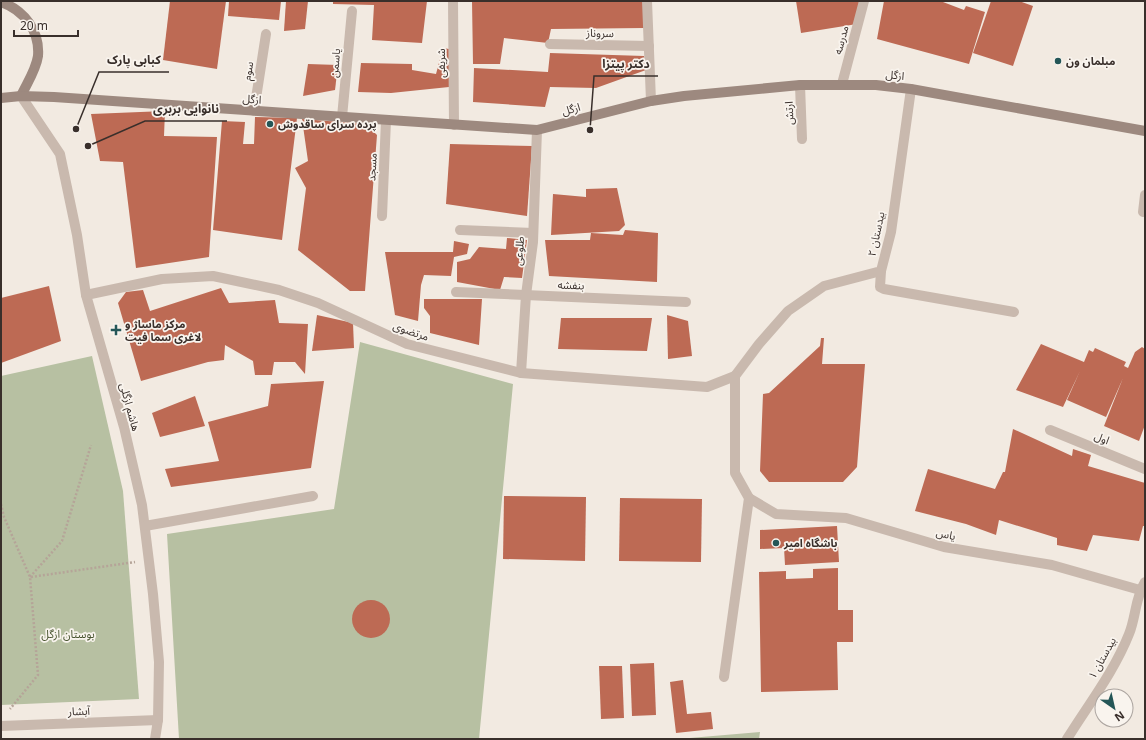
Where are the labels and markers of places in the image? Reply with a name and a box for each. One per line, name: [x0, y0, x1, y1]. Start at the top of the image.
callout: کبابی پارک: [99, 48, 169, 72]
callout: دکتر پیتزا: [594, 52, 658, 76]
place label: مبلمان ون: [1066, 53, 1115, 68]
marker: مبلمان ون: [1053, 56, 1063, 66]
callout: نانوایی بربری: [145, 97, 227, 121]
place label: پرده سرای ساقدوش: [278, 116, 377, 132]
marker: پرده سرای ساقدوش: [265, 119, 275, 129]
place label: مرکز ماساژ و لاغری سما فیت: [125, 316, 201, 344]
marker: مرکز ماساژ و لاغری سما فیت: [110, 324, 122, 336]
place label: باشگاه امیر: [783, 535, 837, 550]
marker: باشگاه امیر: [771, 538, 781, 548]

